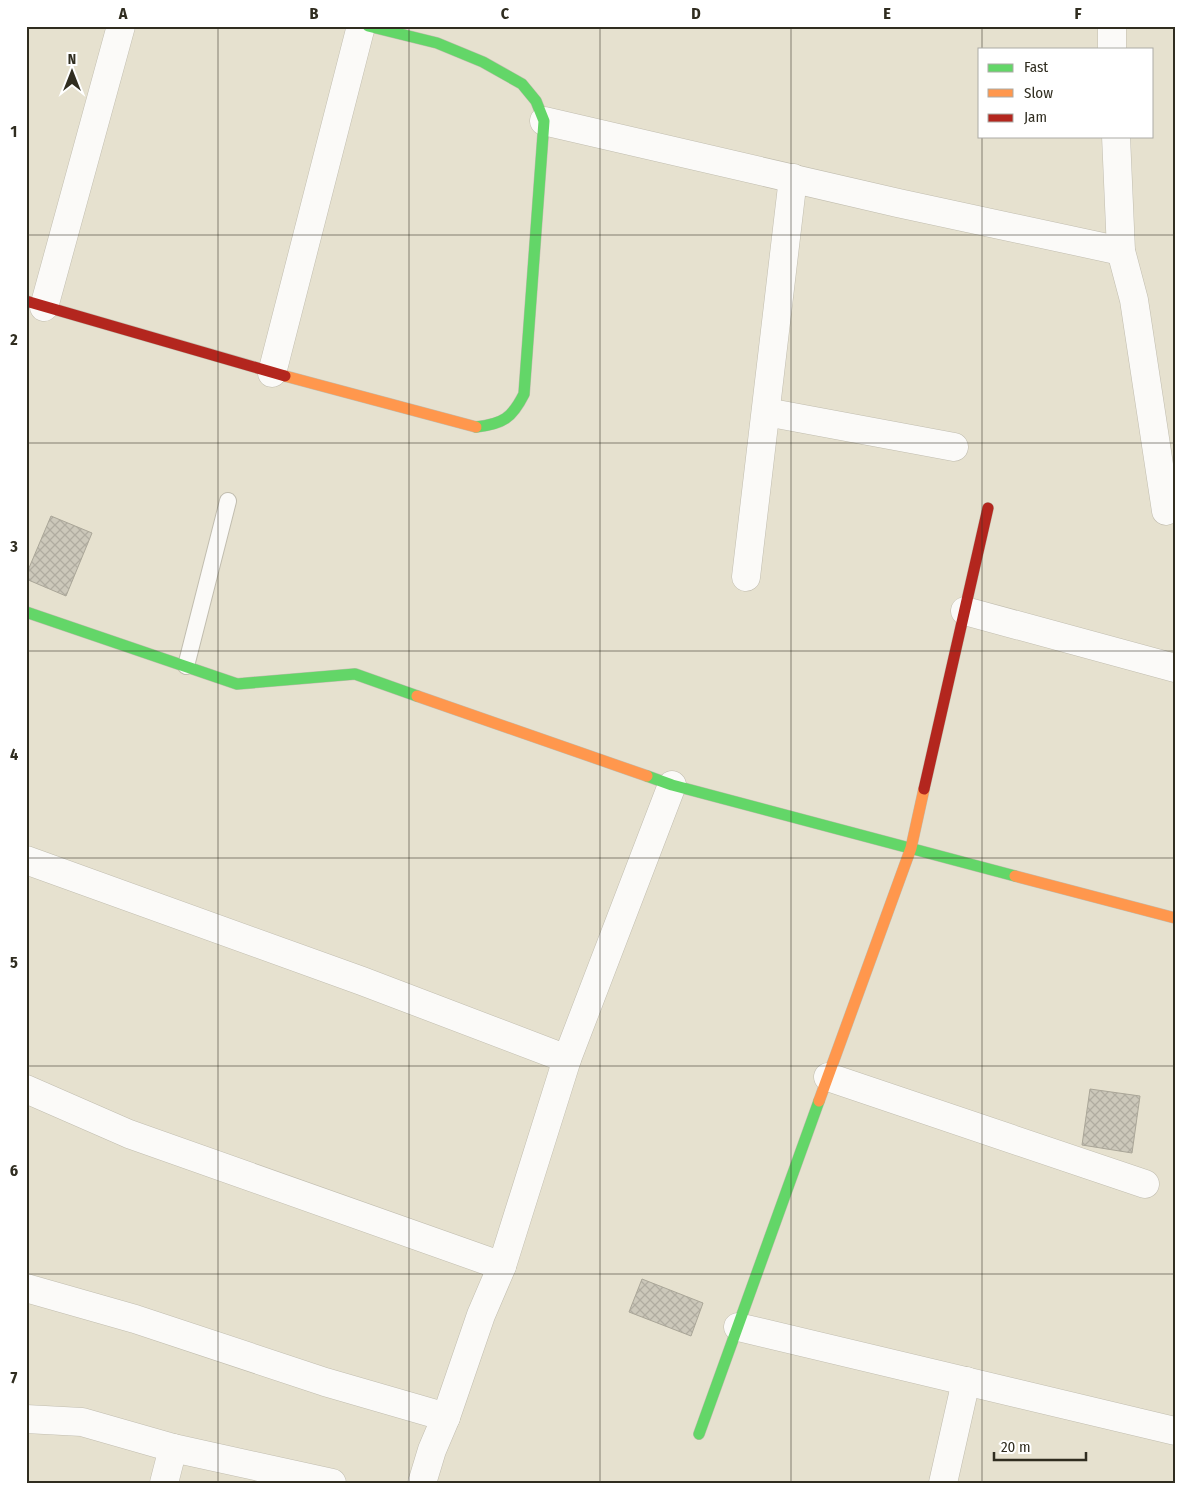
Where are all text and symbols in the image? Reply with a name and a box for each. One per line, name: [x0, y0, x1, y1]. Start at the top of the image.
text: A: [118, 4, 128, 23]
text: B: [310, 4, 319, 23]
text: C: [501, 4, 510, 23]
text: D: [691, 4, 701, 23]
text: E: [883, 4, 891, 23]
text: F: [1074, 4, 1082, 23]
north arrow: [48, 48, 98, 98]
legend: [978, 48, 1154, 138]
text: N: [68, 51, 76, 68]
text: Fast: [1024, 58, 1048, 76]
text: Slow: [1024, 84, 1053, 102]
text: Jam: [1024, 108, 1047, 126]
text: 1: [11, 122, 17, 141]
text: 2: [9, 330, 18, 349]
text: 3: [9, 537, 18, 556]
text: 4: [10, 745, 18, 764]
text: 5: [10, 953, 18, 972]
text: 6: [10, 1161, 18, 1180]
text: 7: [11, 1368, 18, 1387]
scale bar: [994, 1429, 1086, 1461]
text: 20 m: [1001, 1438, 1031, 1456]

